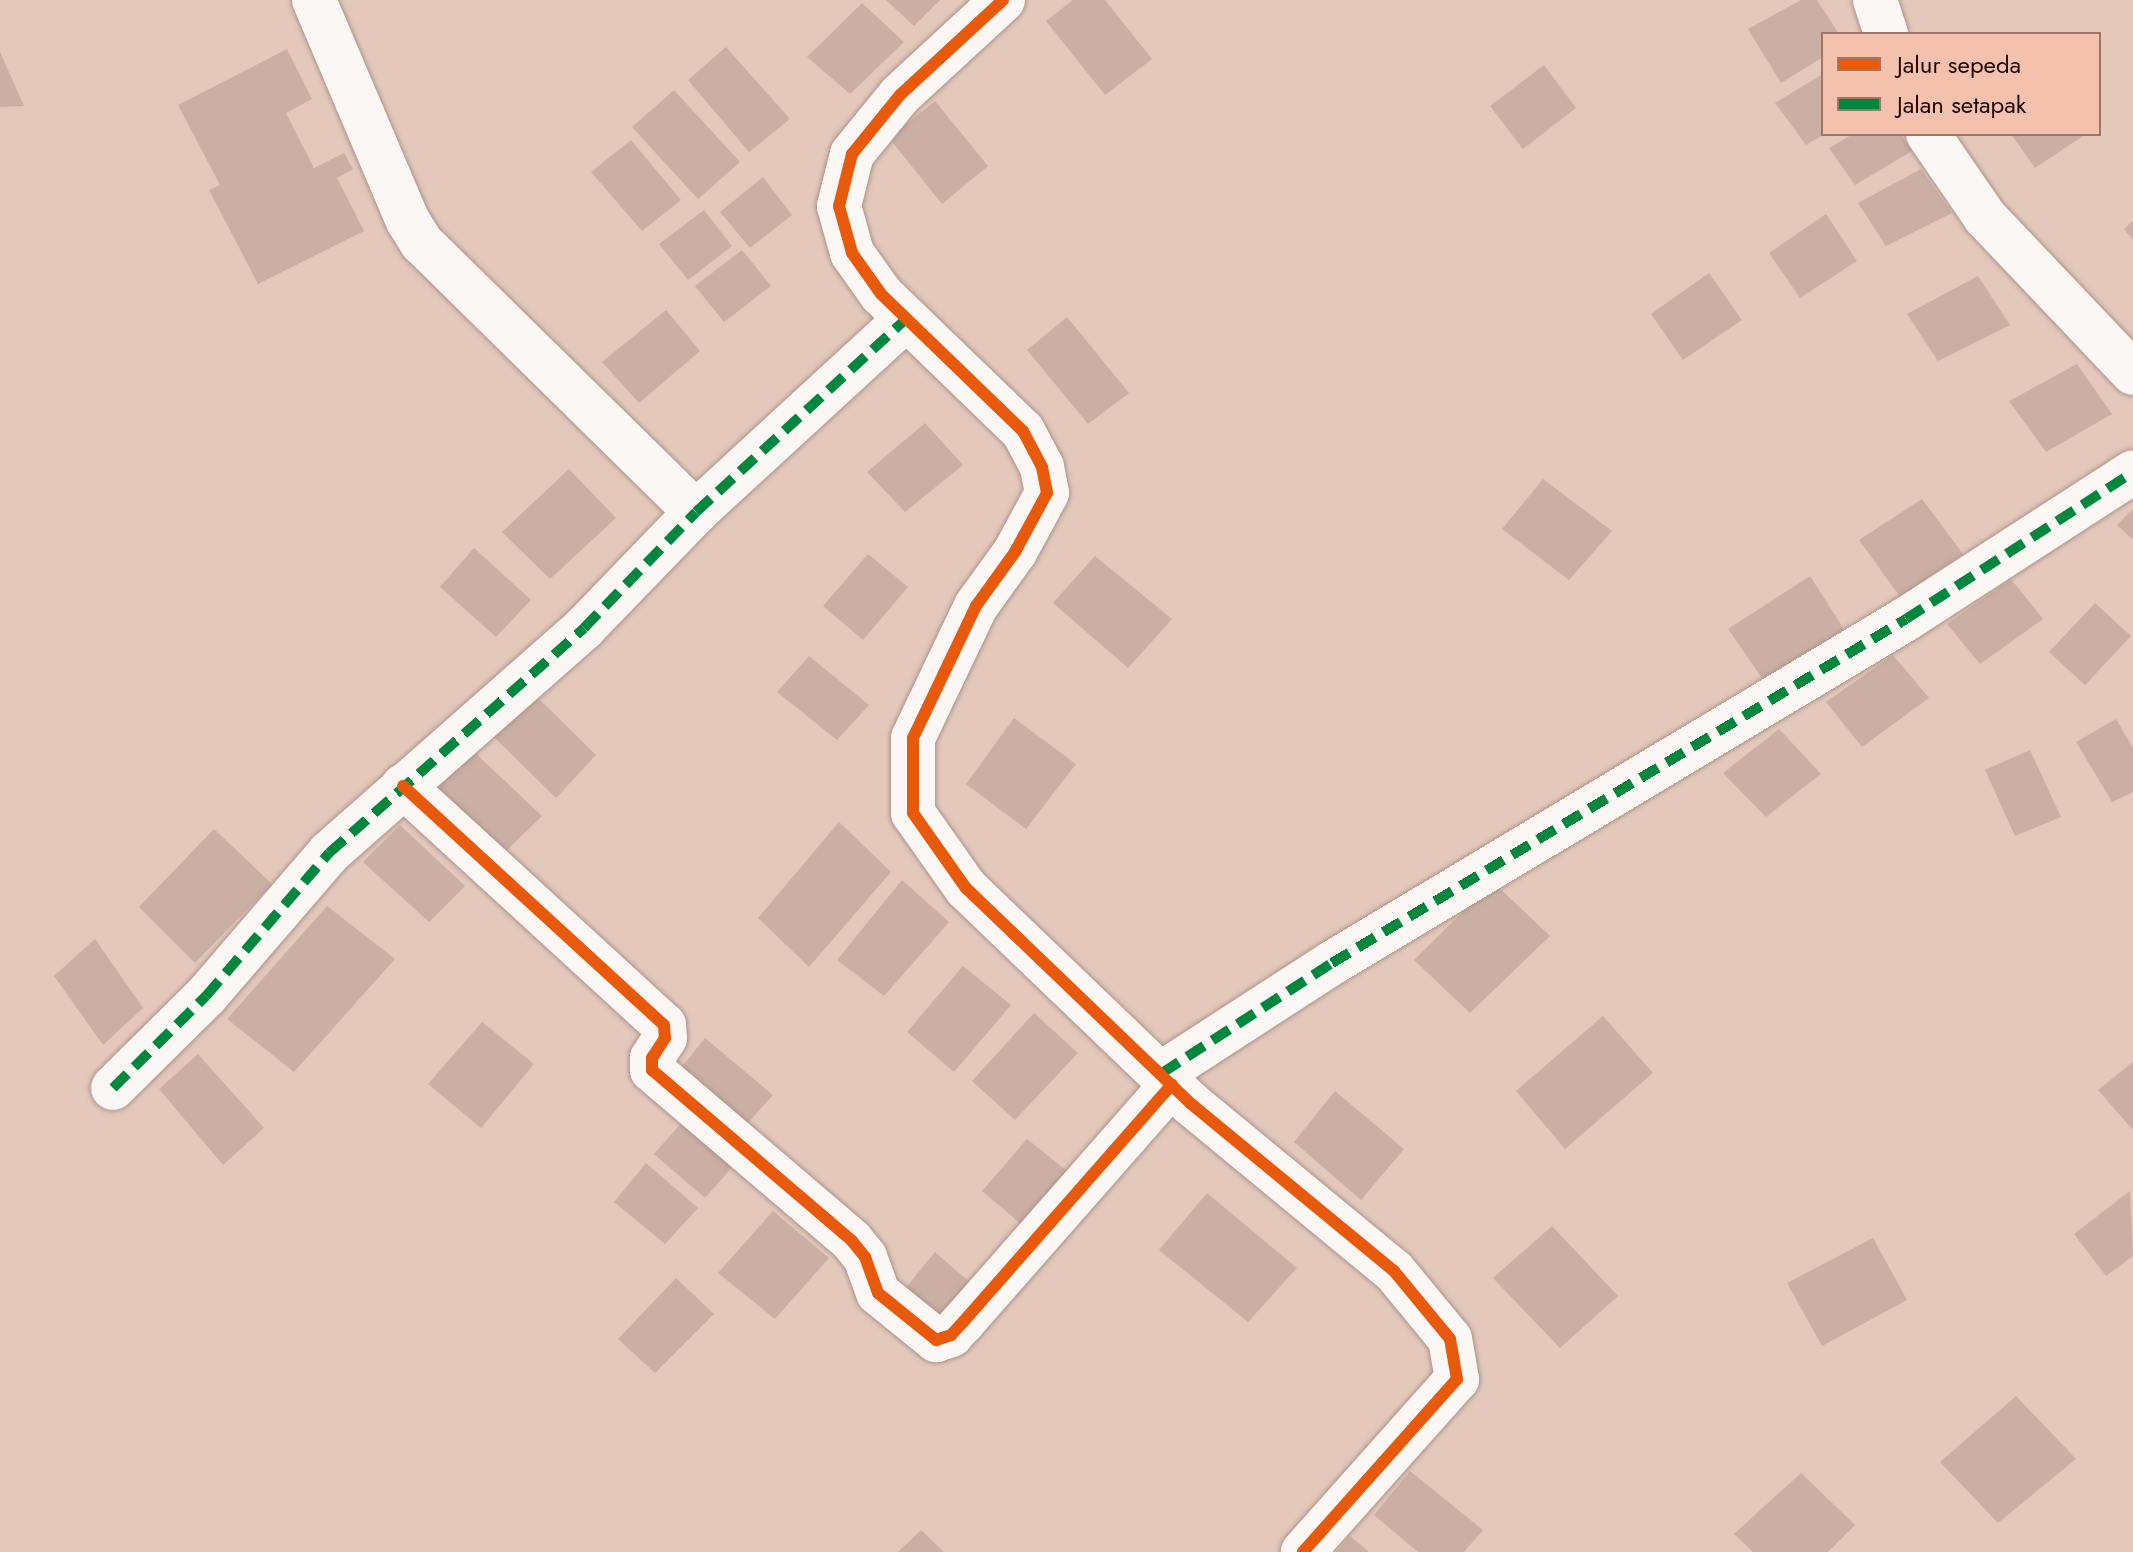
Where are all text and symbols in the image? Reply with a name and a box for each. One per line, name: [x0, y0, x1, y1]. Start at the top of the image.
legend: [1821, 32, 2101, 136]
text: Jalur sepeda: [1897, 47, 2021, 82]
text: Jalan setapak: [1897, 87, 2026, 122]

